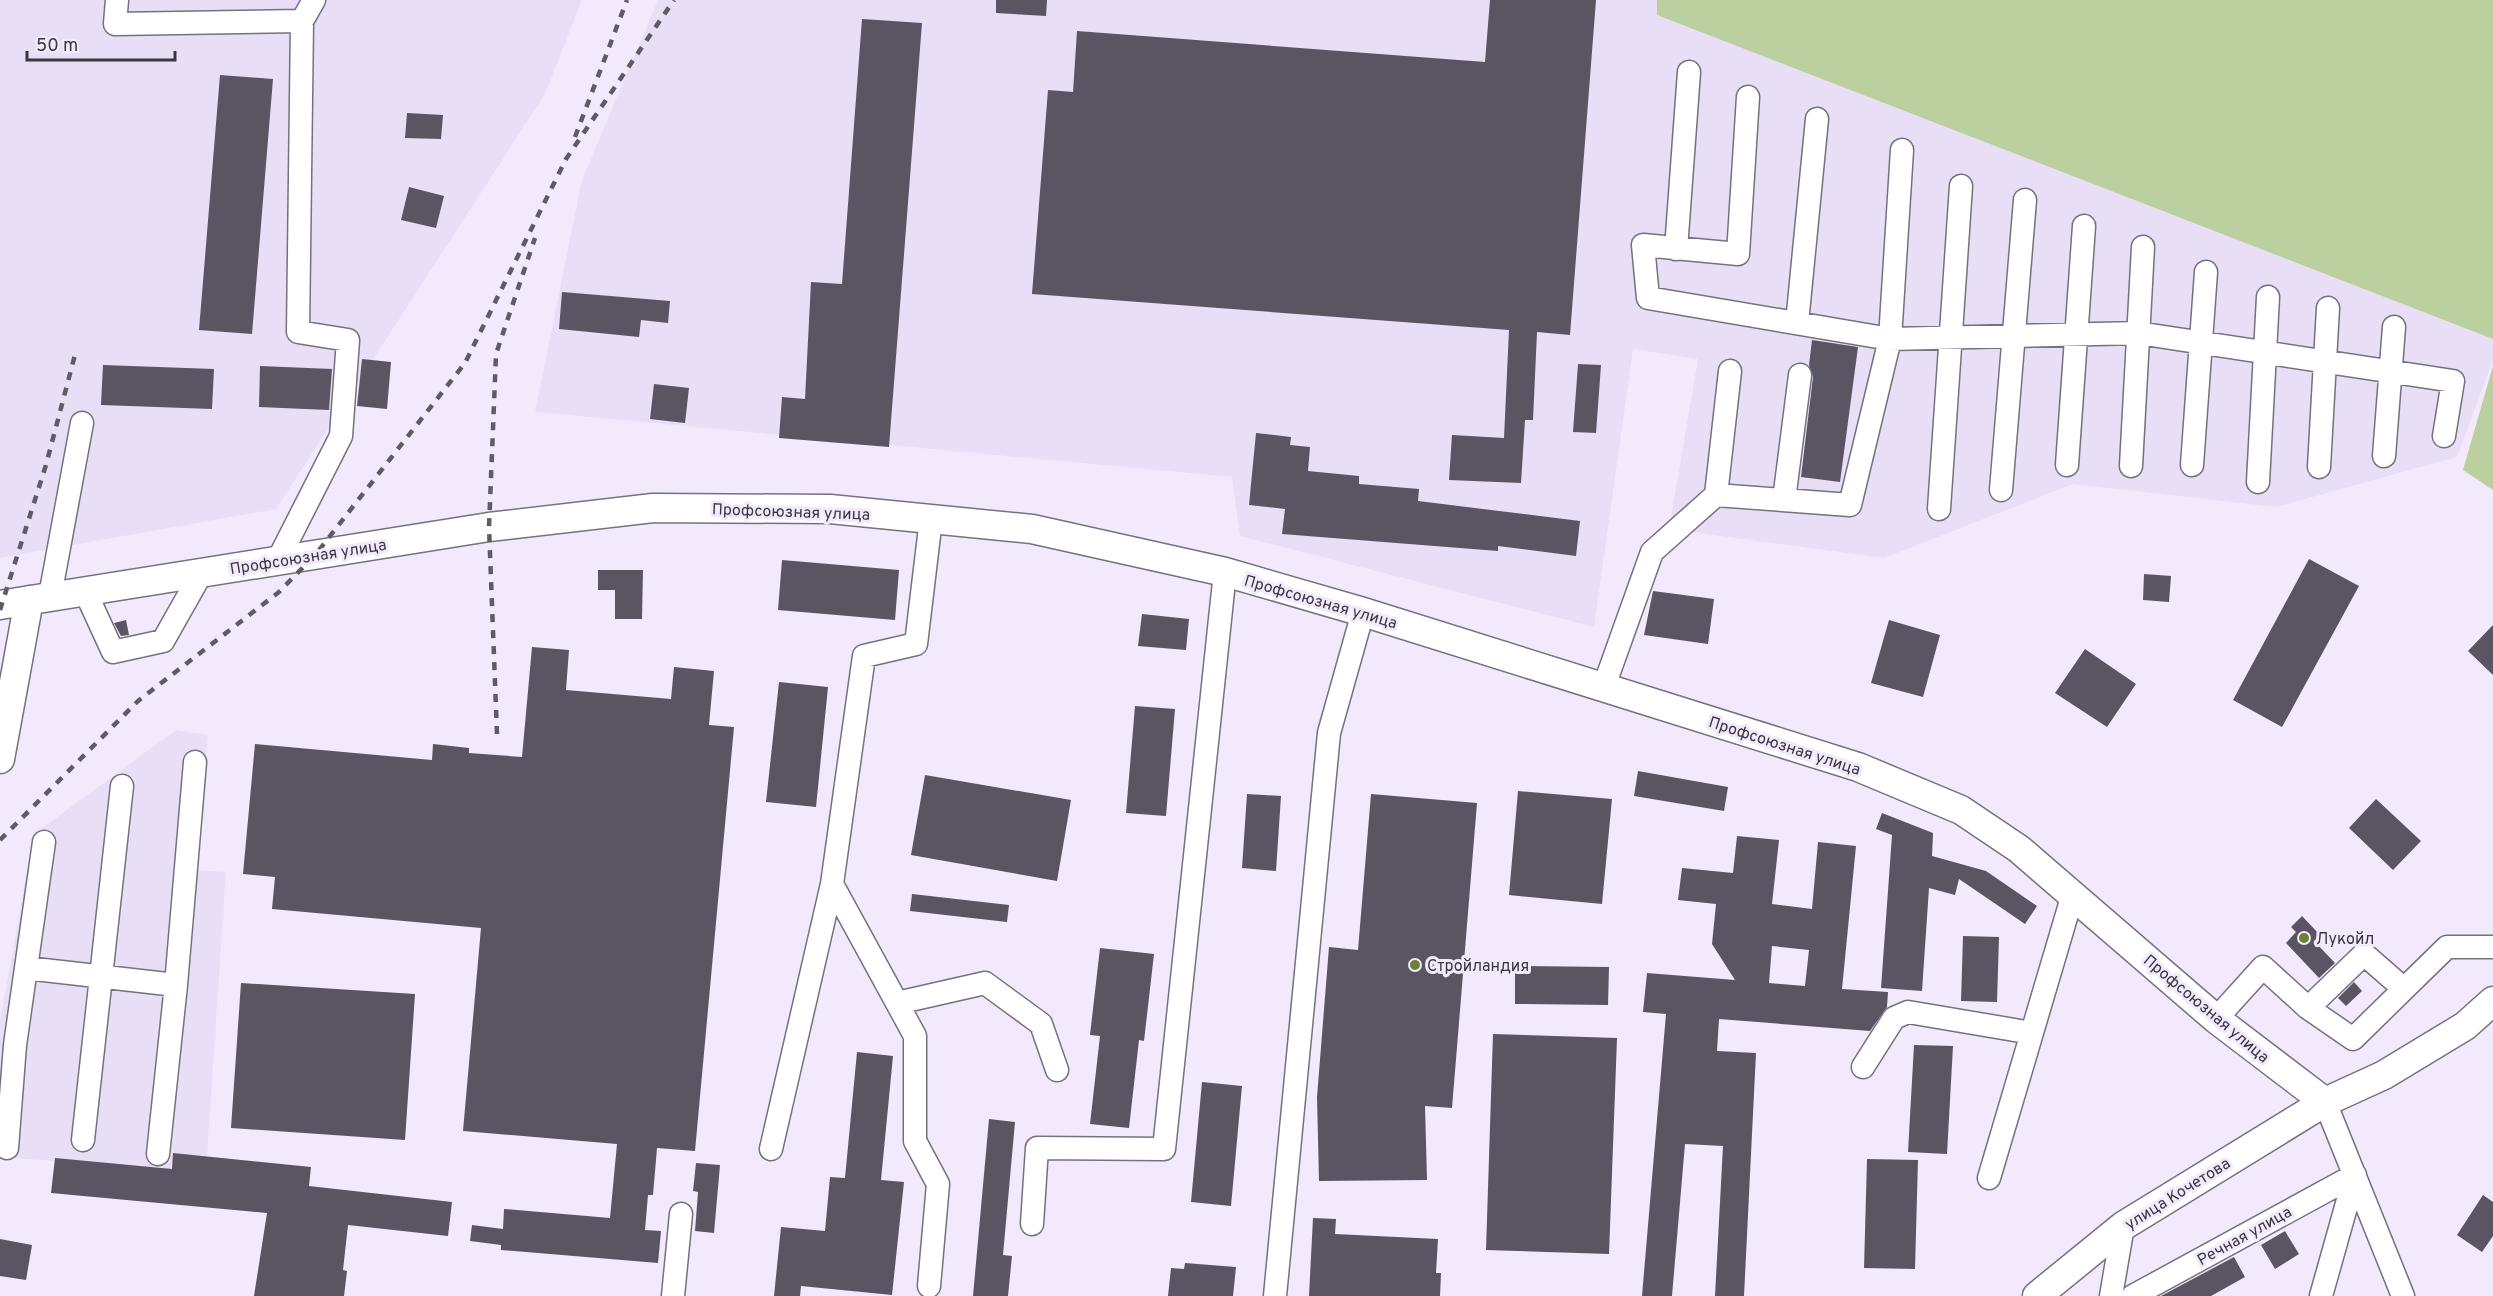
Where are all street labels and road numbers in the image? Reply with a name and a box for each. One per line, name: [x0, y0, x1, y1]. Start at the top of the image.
street label: Профсоюзная улица: [711, 500, 870, 526]
street label: Профсоюзная улица: [229, 536, 388, 580]
street label: Профсоюзная улица: [1242, 571, 1399, 634]
street label: Профсоюзная улица: [1706, 713, 1863, 781]
street label: Профсоюзная улица: [2139, 951, 2273, 1068]
street label: улица Кочетова: [2122, 1154, 2235, 1235]
street label: Речная улица: [2194, 1203, 2296, 1271]

